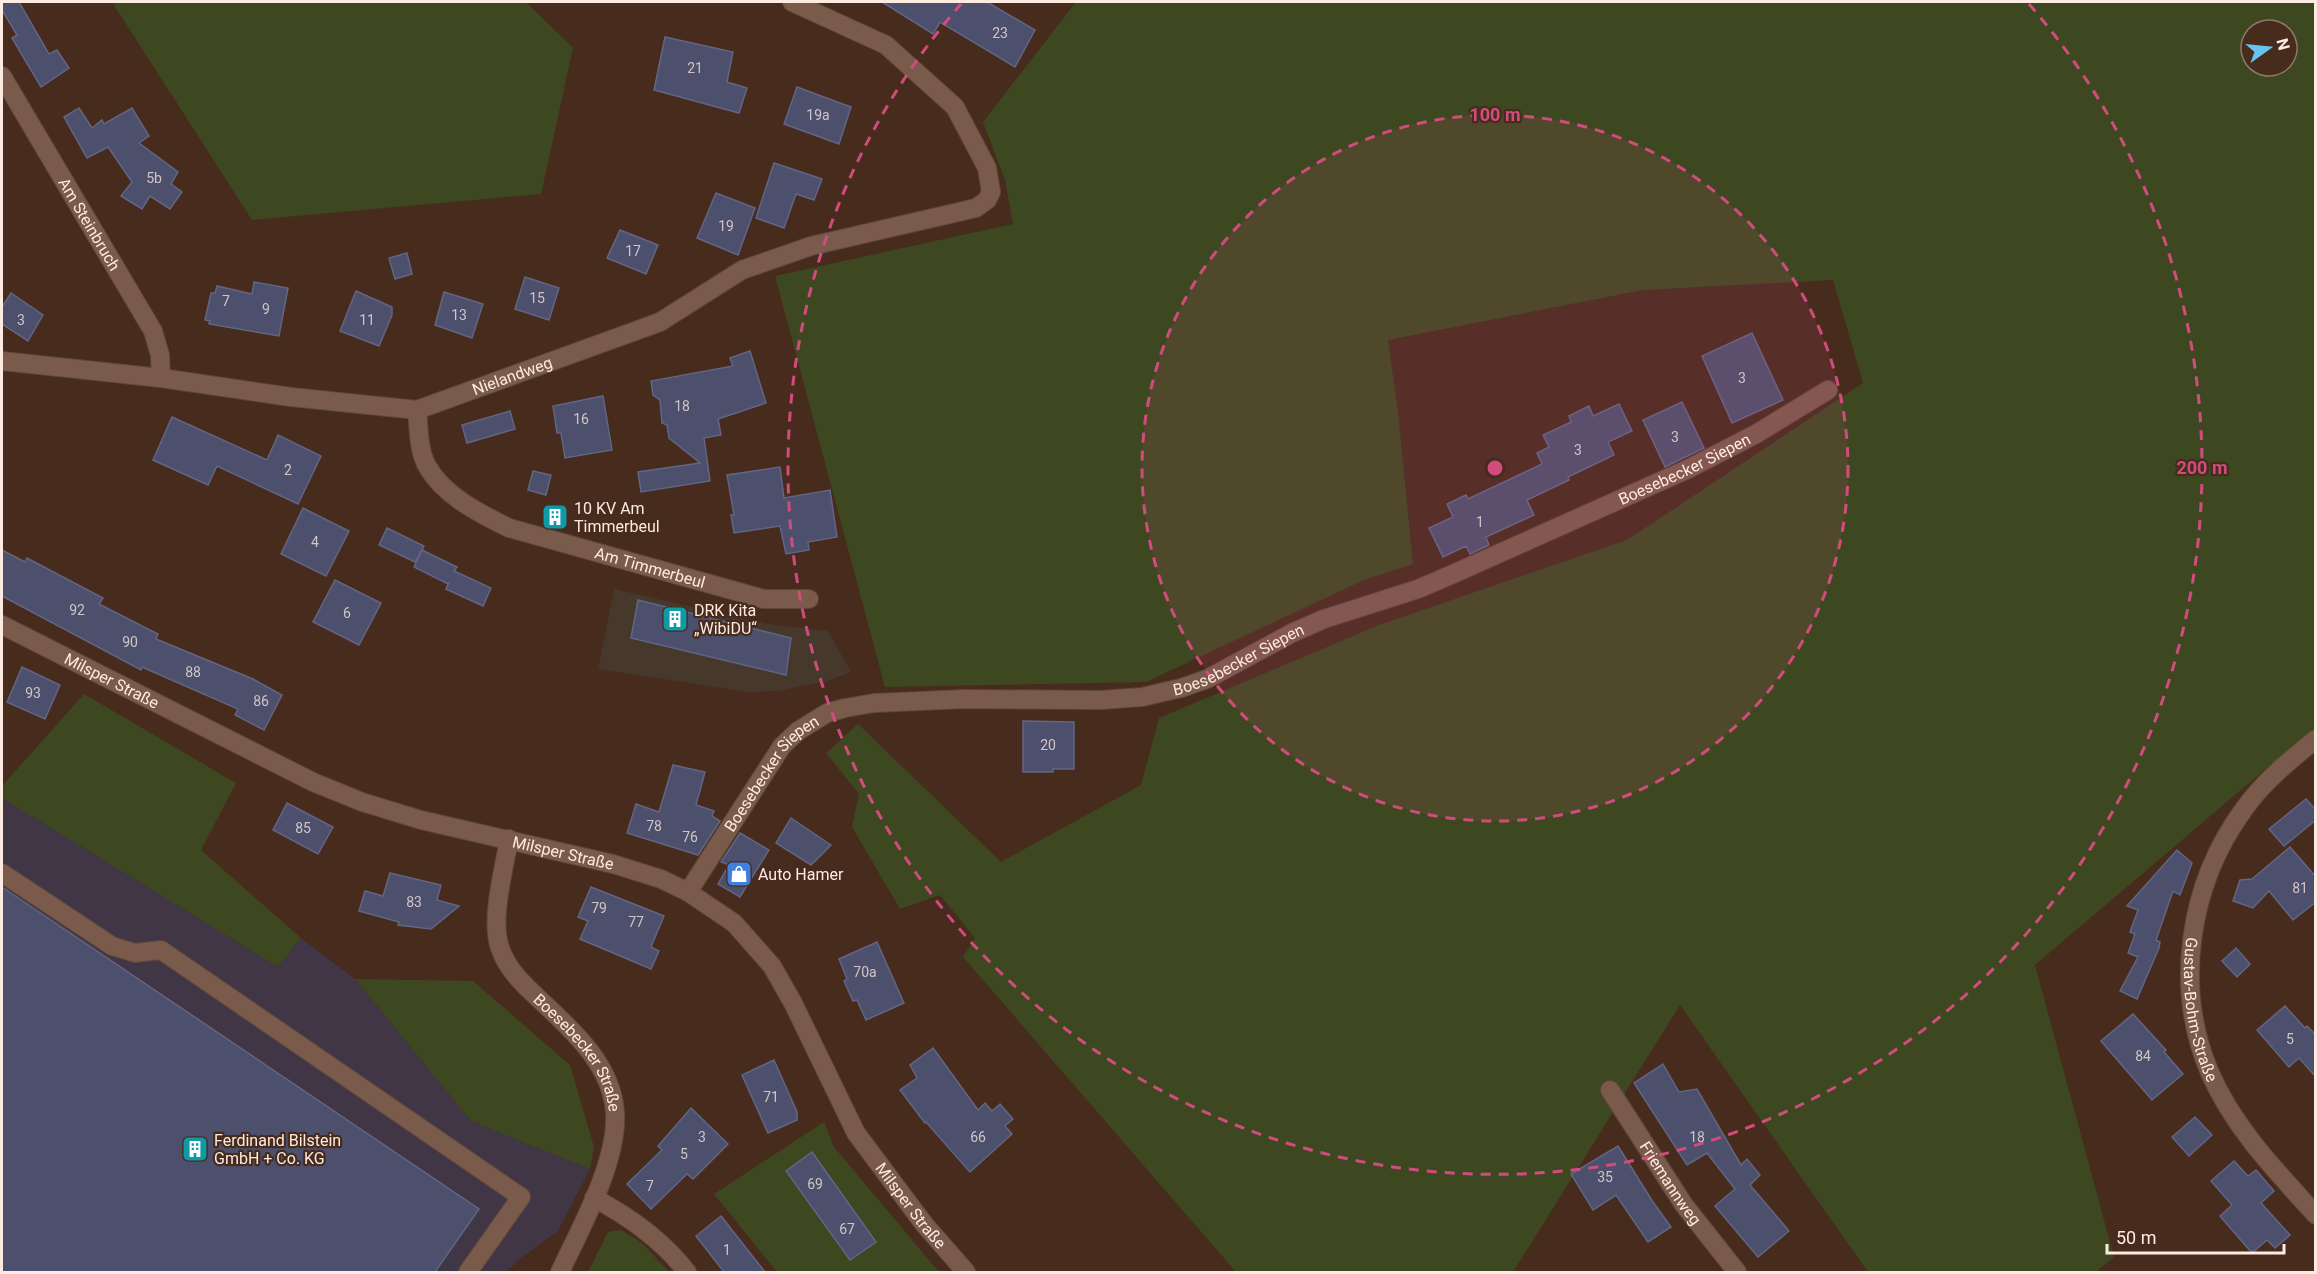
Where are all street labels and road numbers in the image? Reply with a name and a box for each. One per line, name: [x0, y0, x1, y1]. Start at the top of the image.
street label: Am Steinbruch: [55, 174, 125, 274]
street label: Nielandweg: [469, 352, 555, 399]
street label: Boesebecker Siepen: [1615, 429, 1754, 508]
street label: Am Timmerbeul: [593, 543, 707, 592]
street label: Boesebecker Siepen: [1171, 620, 1307, 699]
street label: Milsper Straße: [61, 649, 162, 712]
street label: Boesebecker Siepen: [720, 711, 822, 835]
street label: Milsper Straße: [511, 832, 616, 873]
street label: Gustav-Bohm-Straße: [2180, 936, 2222, 1085]
street label: Boesebecker Straße: [530, 990, 624, 1113]
street label: Friemannweg: [1636, 1138, 1705, 1228]
street label: Milsper Straße: [872, 1159, 950, 1252]

